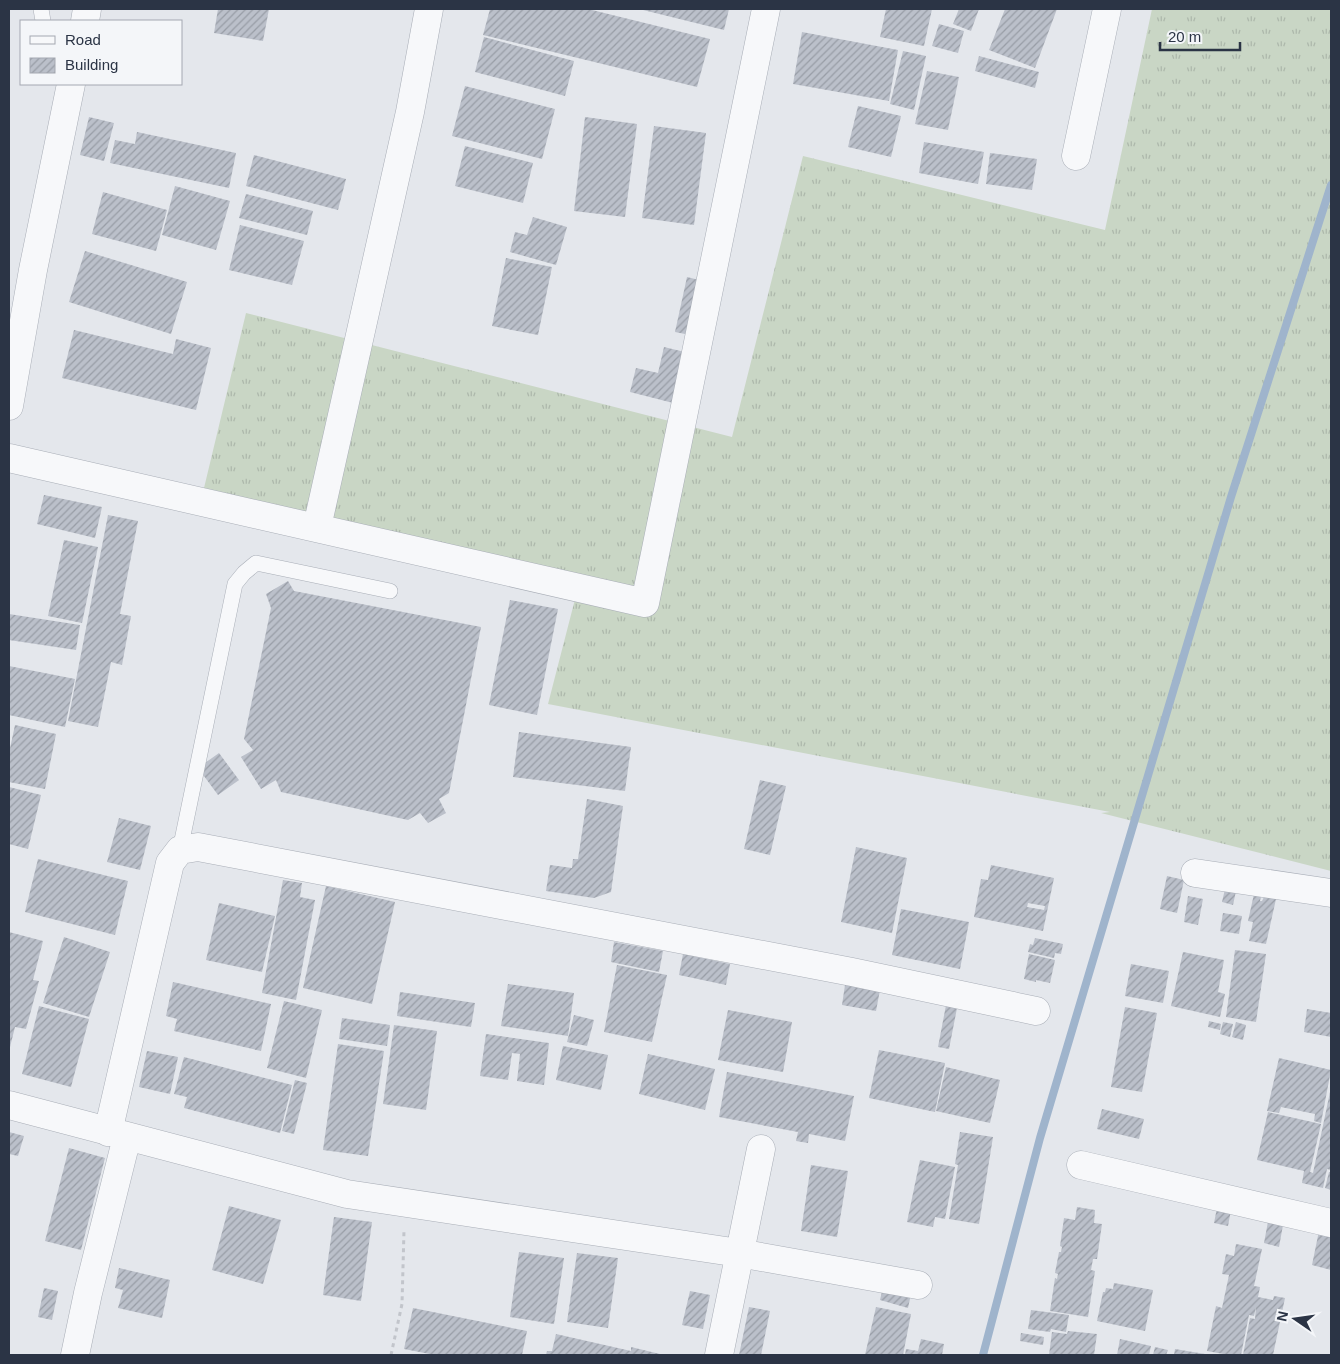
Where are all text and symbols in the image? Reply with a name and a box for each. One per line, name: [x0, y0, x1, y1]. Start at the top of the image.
legend: [20, 20, 182, 85]
scale bar: [1160, 20, 1240, 52]
text: 20 m: [1168, 28, 1201, 45]
text: Road: [65, 31, 101, 48]
text: Building: [65, 56, 118, 73]
north arrow: [1270, 1294, 1320, 1344]
text: N: [1273, 1309, 1291, 1323]

